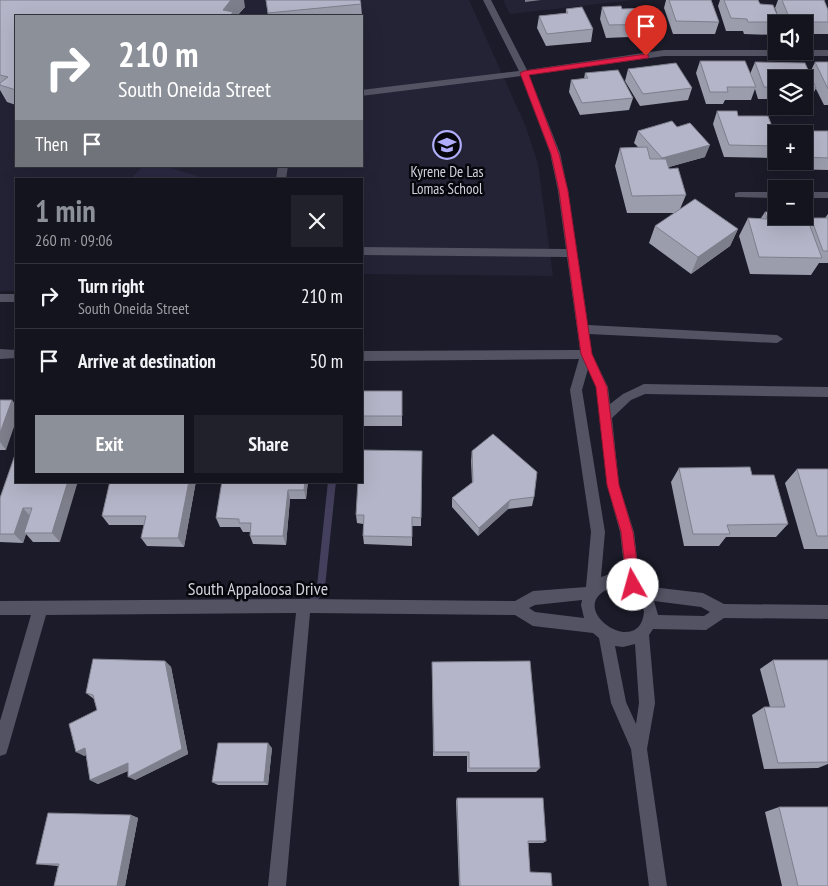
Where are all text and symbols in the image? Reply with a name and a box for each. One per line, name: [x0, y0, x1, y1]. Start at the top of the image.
pin: [625, 5, 667, 56]
icon: arrive: [632, 12, 660, 40]
map controls: [768, 15, 813, 225]
button: sound: [768, 15, 813, 60]
text: 210 m: [118, 31, 199, 77]
icon: right: [35, 35, 100, 100]
button: layers: [768, 70, 813, 115]
text: South Oneida Street: [118, 75, 271, 103]
button: +: [768, 125, 813, 170]
icon: arrive: [78, 130, 106, 158]
school or university icon: Kyrene De Las Lomas School: [432, 130, 462, 160]
text: Then: [35, 132, 68, 156]
place label: Kyrene De Las Lomas School: [411, 162, 484, 198]
button: −: [768, 180, 813, 225]
text: 1 min: [35, 191, 96, 230]
button: close: [291, 195, 343, 247]
text: 260 m · 09:06: [35, 230, 113, 250]
text: Turn right: [78, 274, 144, 298]
icon: right: [35, 282, 63, 310]
text: 210 m: [301, 284, 343, 308]
text: South Oneida Street: [78, 298, 189, 318]
icon: arrive: [35, 347, 63, 375]
text: Arrive at destination: [78, 349, 216, 373]
text: 50 m: [310, 349, 343, 373]
button: Exit: [35, 415, 184, 473]
button: Share: [194, 415, 343, 473]
position arrow: [606, 558, 658, 610]
street label: South Appaloosa Drive: [188, 577, 328, 600]

